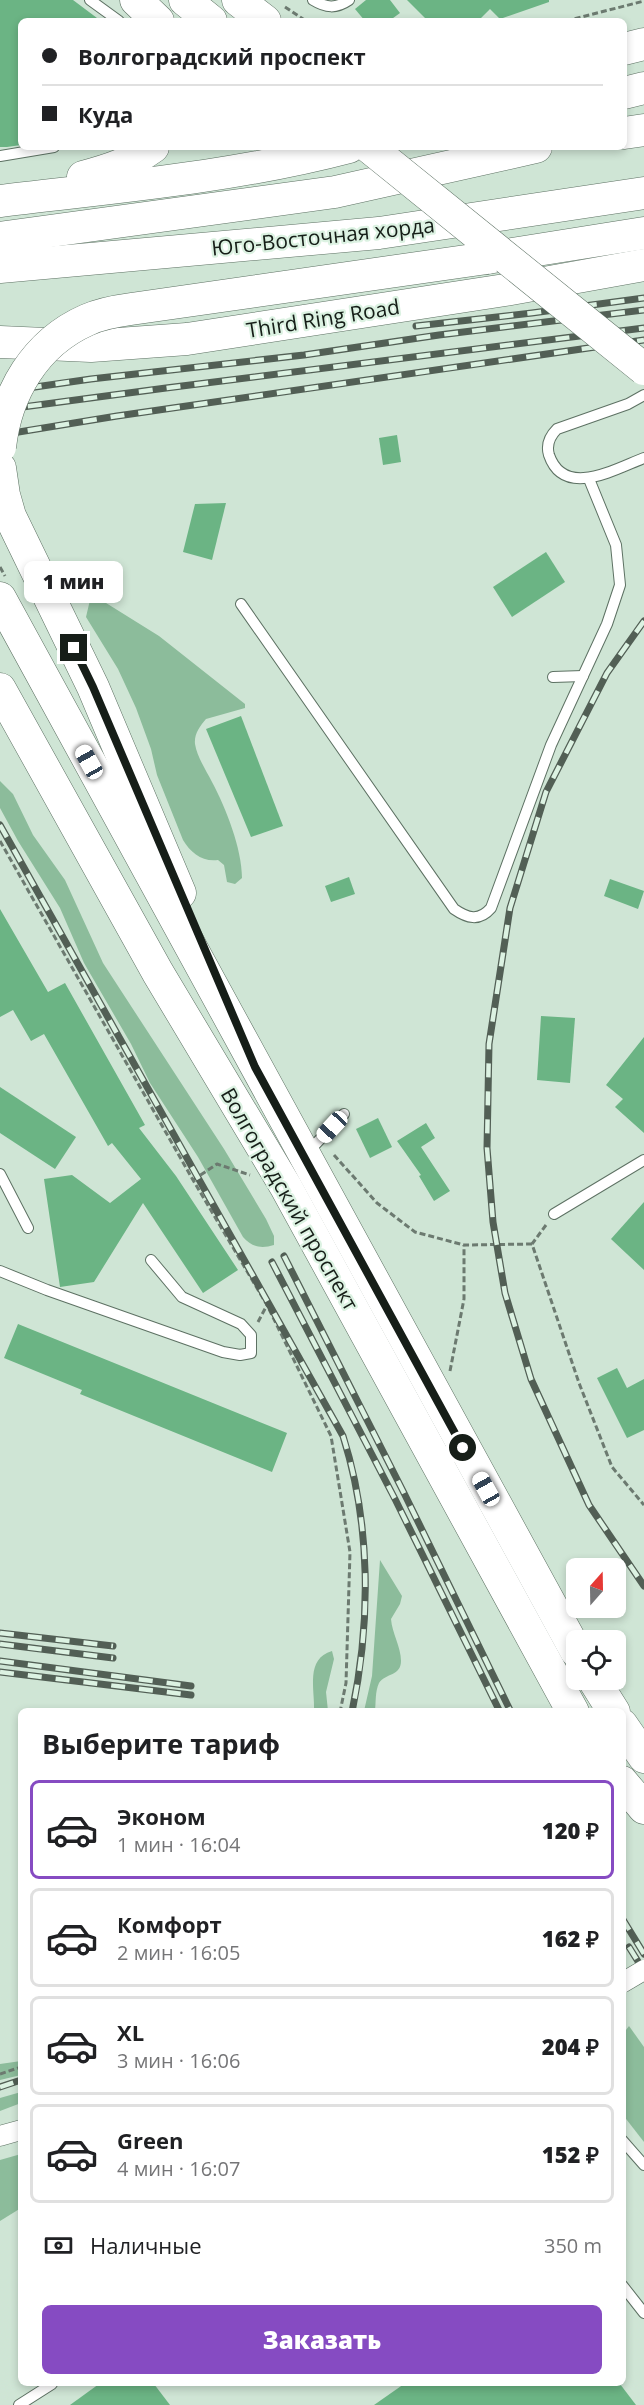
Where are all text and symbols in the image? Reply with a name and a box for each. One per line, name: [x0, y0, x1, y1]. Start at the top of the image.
text: Волгоградский проспект: [78, 41, 366, 71]
text: Куда: [78, 99, 133, 129]
street label: Юго-Восточная хорда: [210, 210, 436, 262]
street label: Third Ring Road: [244, 292, 402, 344]
callout: 1 мин: [25, 561, 124, 603]
text: 1 мин: [43, 568, 104, 595]
route end: [60, 634, 87, 661]
car: [72, 742, 106, 782]
street label: Волгоградский проспект: [215, 1083, 365, 1316]
car: [313, 1108, 351, 1146]
route start: [449, 1434, 476, 1461]
car: [469, 1469, 503, 1509]
north arrow: [566, 1558, 626, 1618]
map controls: [566, 1558, 626, 1690]
button: locate: [566, 1630, 626, 1690]
text: Выберите тариф: [42, 1725, 280, 1762]
text: Эконом: [117, 1801, 206, 1831]
icon: car: [45, 1803, 99, 1857]
text: 120 ₽: [542, 1815, 599, 1845]
text: 1 мин · 16:04: [117, 1831, 240, 1858]
text: Комфорт: [117, 1909, 222, 1939]
icon: car: [45, 1911, 99, 1965]
text: 162 ₽: [542, 1923, 599, 1953]
text: 2 мин · 16:05: [117, 1939, 240, 1966]
text: XL: [117, 2017, 144, 2047]
icon: car: [45, 2019, 99, 2073]
text: 204 ₽: [542, 2031, 599, 2061]
text: 3 мин · 16:06: [117, 2047, 240, 2074]
text: Green: [117, 2125, 183, 2155]
icon: car: [45, 2127, 99, 2181]
text: 152 ₽: [542, 2139, 599, 2169]
text: 4 мин · 16:07: [117, 2155, 240, 2182]
icon: cash: [42, 2229, 75, 2262]
text: Наличные: [90, 2230, 202, 2260]
text: 350 m: [544, 2232, 602, 2259]
button: Заказать: [42, 2305, 602, 2374]

